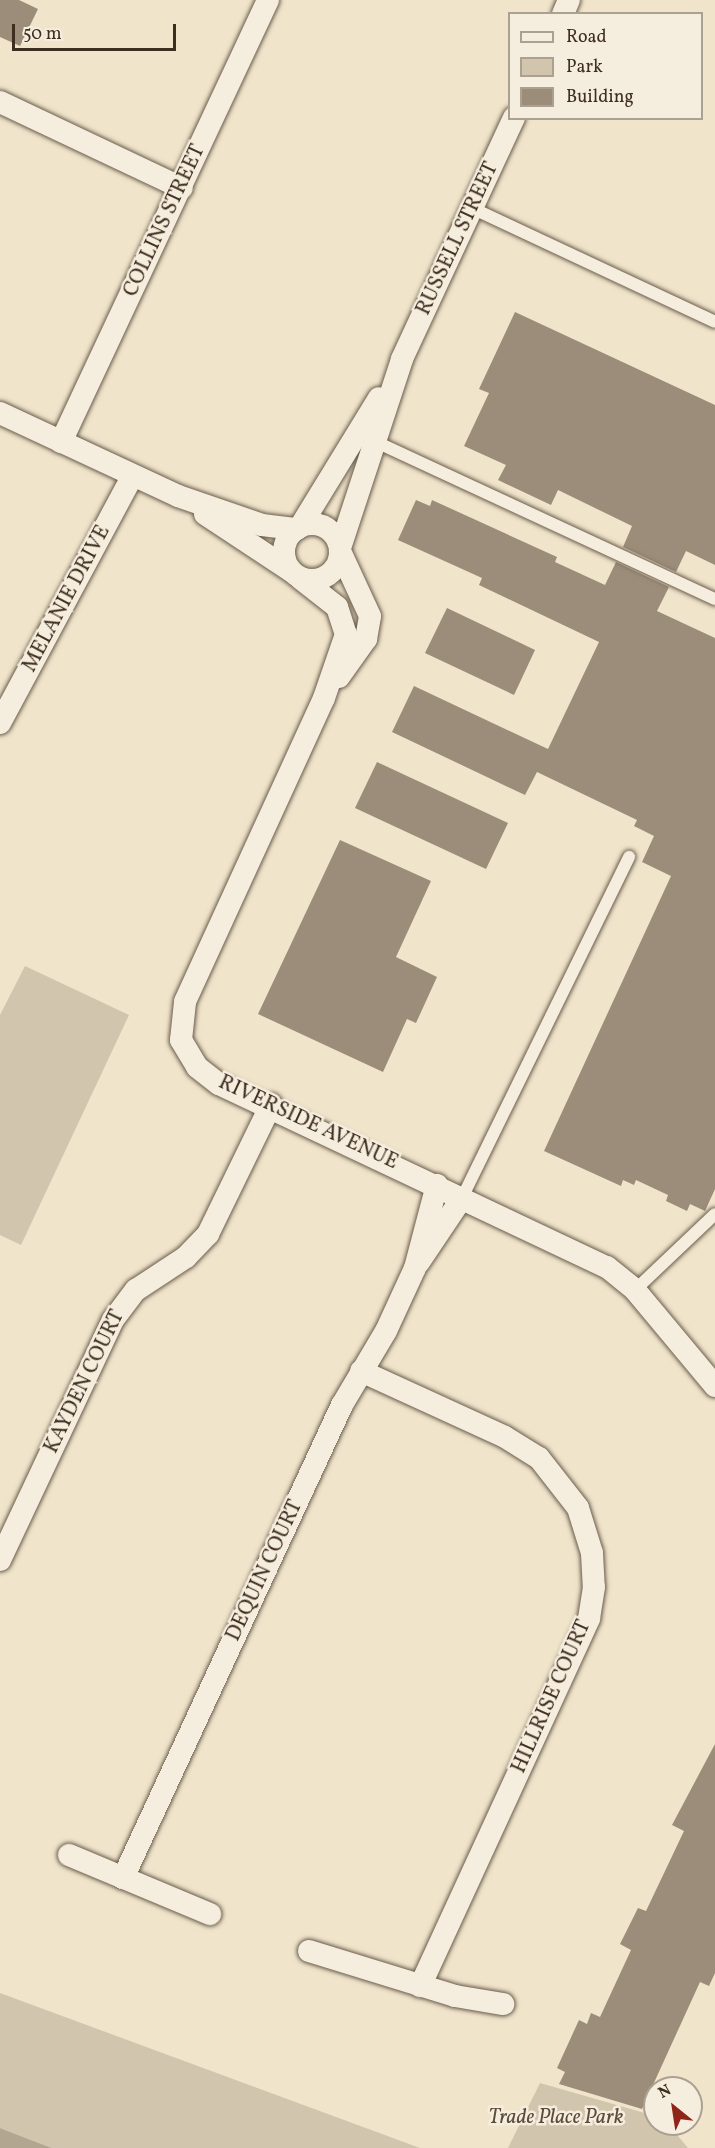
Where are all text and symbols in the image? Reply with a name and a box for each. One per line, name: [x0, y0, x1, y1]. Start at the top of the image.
scale bar: [15, 12, 178, 50]
legend: [508, 12, 703, 120]
text: 50 m: [23, 22, 62, 47]
text: Road: [566, 25, 607, 50]
text: Park: [566, 55, 603, 80]
text: Building: [566, 85, 634, 110]
street label: COLLINS STREET: [119, 141, 211, 301]
street label: RUSSELL STREET: [411, 158, 505, 320]
street label: MELANIE DRIVE: [18, 521, 116, 677]
street label: RIVERSIDE AVENUE: [214, 1070, 402, 1176]
street label: KAYDEN COURT: [39, 1306, 131, 1458]
street label: DEQUIN COURT: [221, 1496, 309, 1646]
street label: HILLRISE COURT: [507, 1617, 597, 1777]
north arrow: [643, 2076, 703, 2136]
text: N: [654, 2080, 676, 2105]
park label: Trade Place Park: [488, 2105, 624, 2131]

